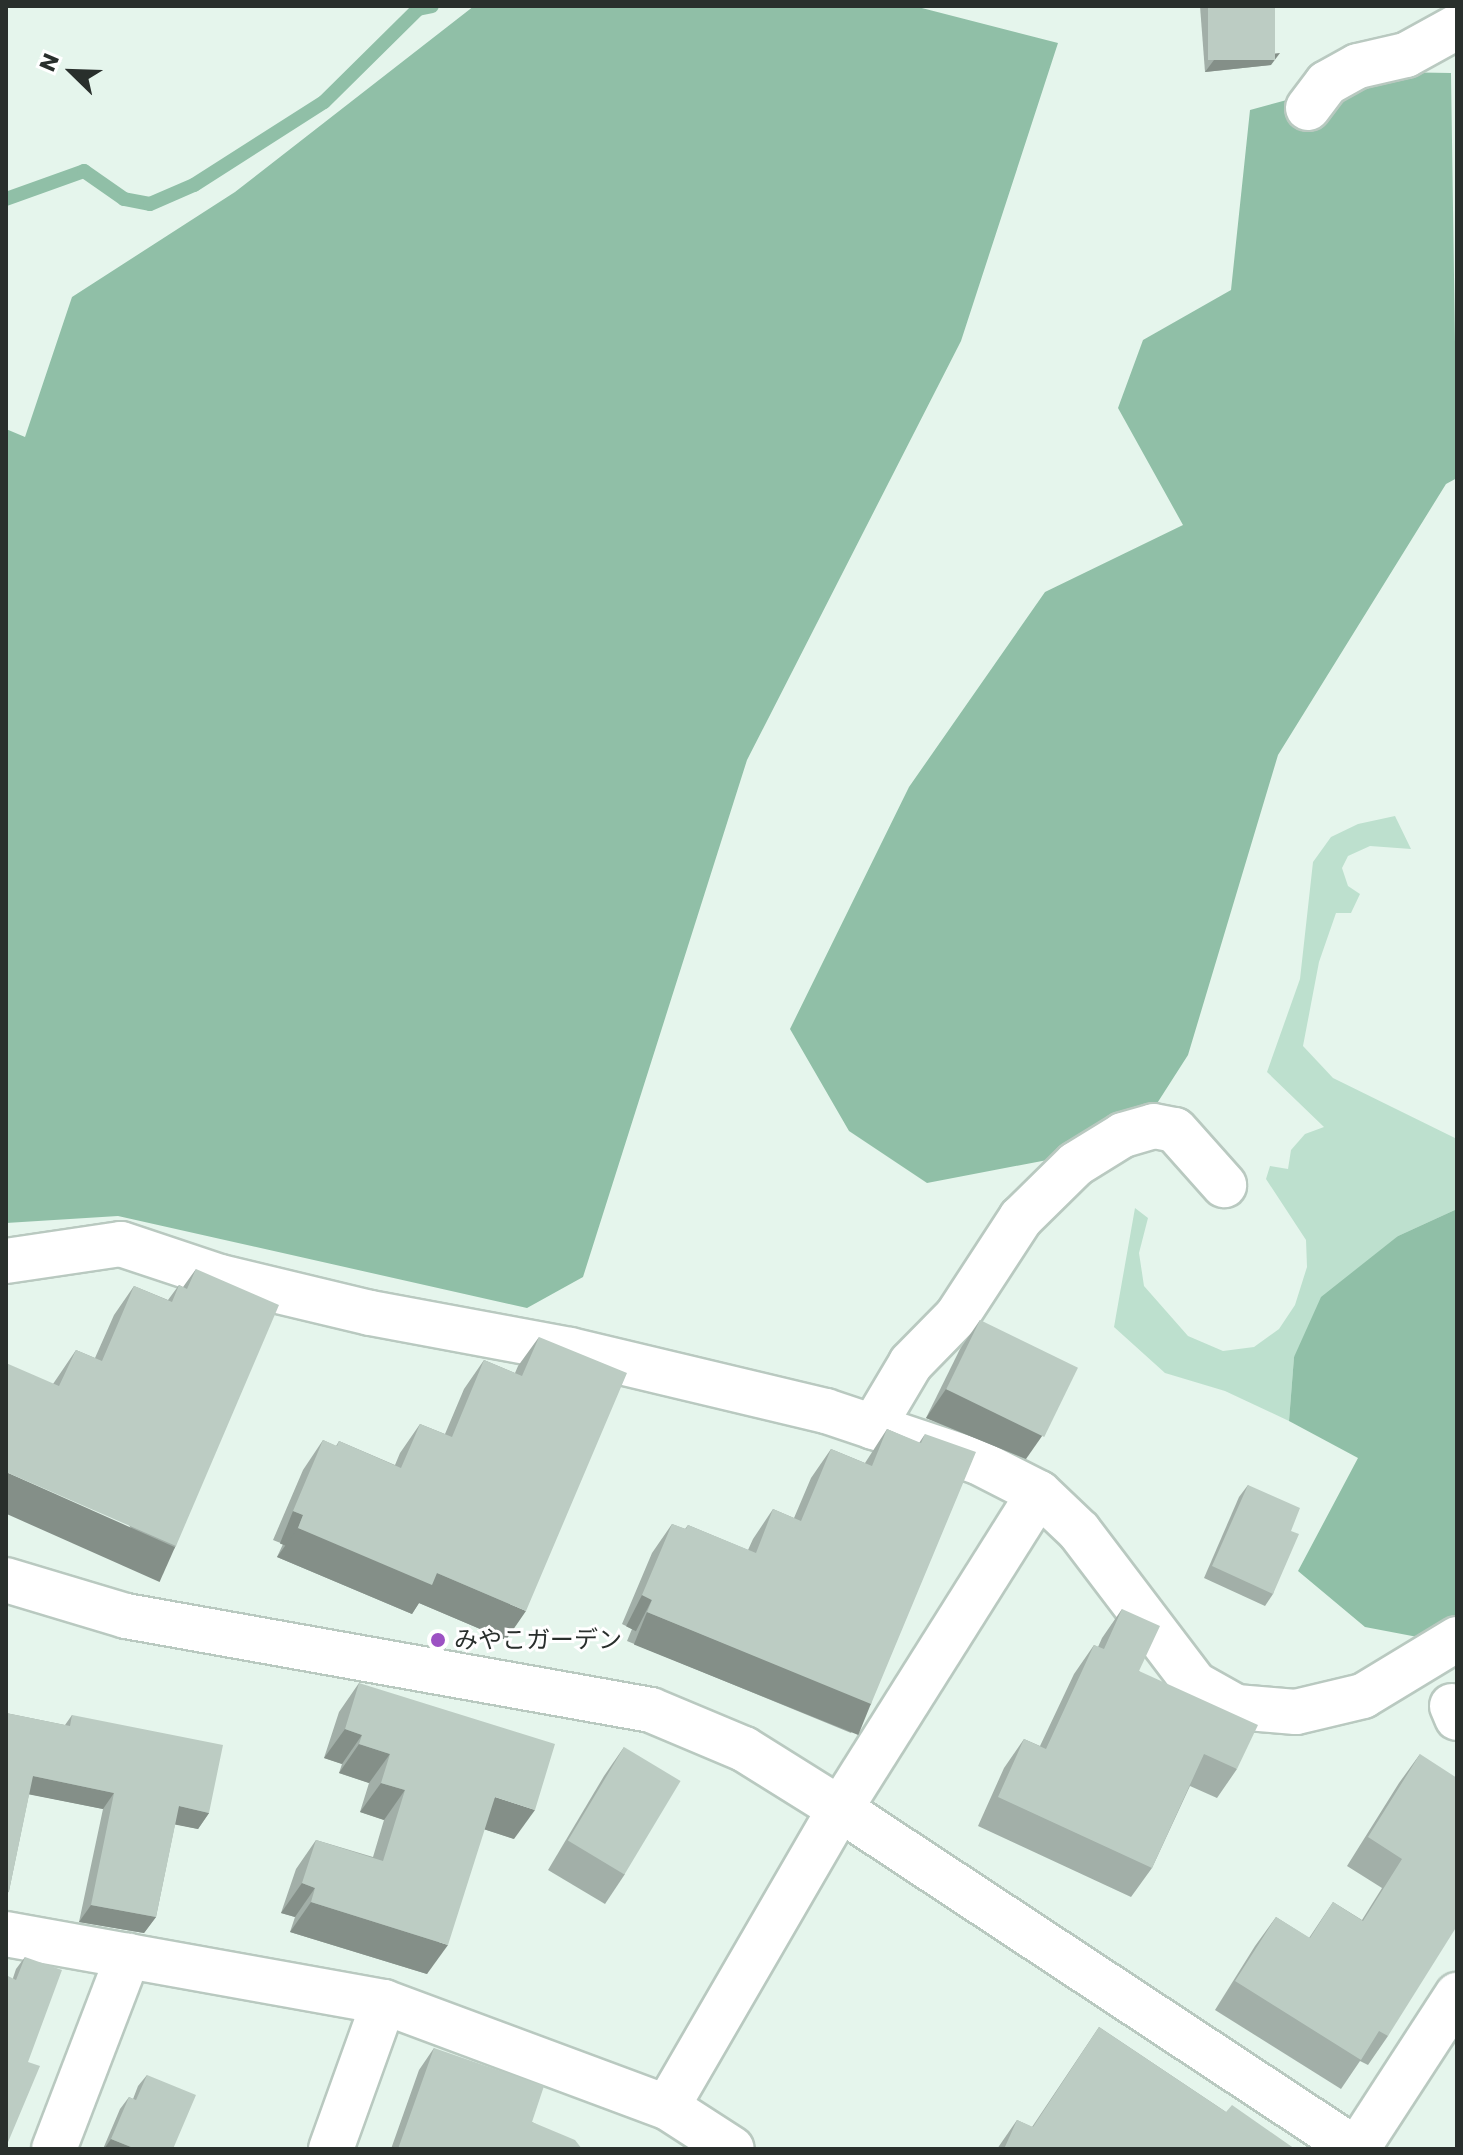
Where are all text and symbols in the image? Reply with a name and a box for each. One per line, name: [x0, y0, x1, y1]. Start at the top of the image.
north arrow: [32, 32, 112, 112]
text: N: [32, 49, 67, 76]
place label: みやこガーデン: [454, 1626, 622, 1654]
marker: みやこガーデン: [429, 1631, 447, 1649]

